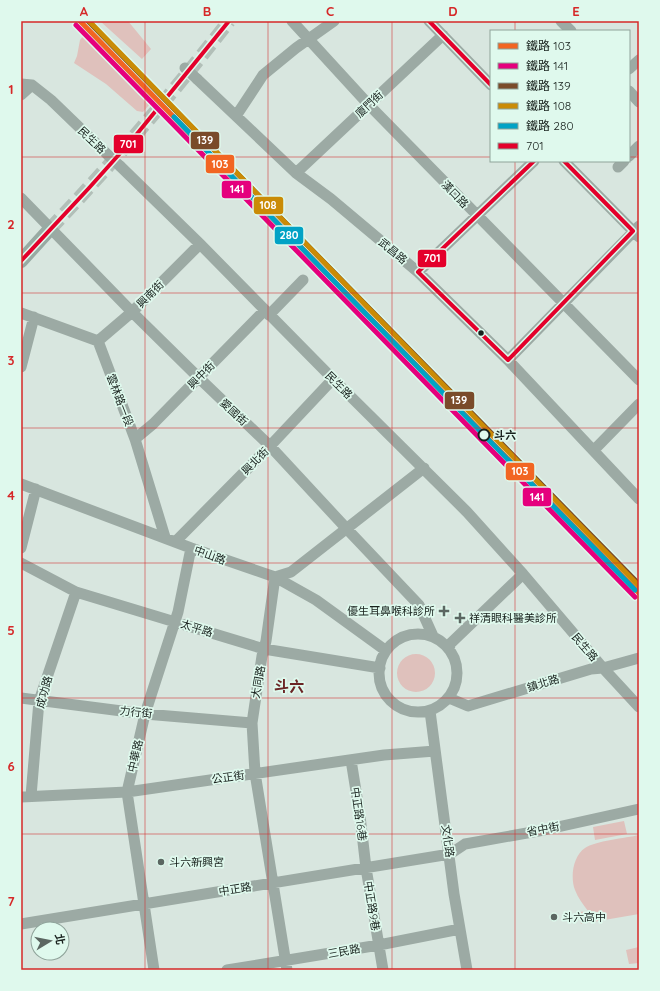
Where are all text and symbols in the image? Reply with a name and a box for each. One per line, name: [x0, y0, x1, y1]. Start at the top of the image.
text: A: [80, 3, 89, 19]
text: B: [203, 3, 211, 19]
text: C: [326, 3, 334, 19]
text: D: [448, 3, 458, 19]
text: E: [572, 3, 580, 19]
legend: [490, 30, 630, 162]
text: 鐵路 103: [526, 38, 571, 53]
text: 鐵路 141: [526, 58, 568, 73]
text: 鐵路 139: [526, 78, 571, 93]
text: 1: [8, 81, 14, 97]
street label: 廈門街: [352, 88, 386, 120]
text: 鐵路 108: [526, 98, 571, 113]
text: 鐵路 280: [526, 118, 574, 133]
street label: 民生路: [75, 124, 109, 156]
line badge: 139: [190, 131, 220, 150]
text: 139: [197, 133, 213, 147]
line badge: 701: [113, 134, 144, 154]
text: 701: [119, 137, 137, 151]
text: 701: [526, 138, 544, 153]
line badge: 103: [205, 154, 235, 174]
text: 103: [212, 157, 229, 171]
street label: 漢口路: [439, 177, 471, 211]
line badge: 141: [221, 180, 252, 199]
text: 141: [230, 182, 244, 196]
line badge: 108: [253, 196, 284, 215]
text: 108: [259, 198, 277, 212]
text: 2: [7, 216, 15, 232]
line badge: 280: [274, 226, 304, 245]
text: 280: [279, 228, 299, 242]
street label: 武昌路: [376, 235, 410, 267]
line badge: 701: [417, 249, 447, 268]
text: 701: [423, 251, 441, 265]
street label: 興南街: [133, 277, 167, 311]
unlabelled marker: [476, 328, 486, 338]
text: 3: [8, 352, 15, 368]
street label: 興中街: [184, 358, 218, 392]
street label: 民生路: [322, 368, 356, 402]
street label: 雲林路一段: [104, 372, 136, 428]
line badge: 139: [444, 391, 475, 410]
text: 139: [451, 393, 467, 407]
street label: 愛國街: [217, 396, 251, 428]
marker: 斗六: [477, 428, 491, 442]
place label: 斗六: [494, 428, 516, 442]
street label: 興北街: [238, 444, 272, 478]
line badge: 103: [505, 462, 535, 481]
text: 103: [512, 464, 529, 478]
text: 4: [7, 487, 15, 503]
line badge: 141: [522, 487, 552, 507]
text: 141: [530, 490, 544, 504]
street label: 中山路: [192, 543, 228, 567]
place label: 優生耳鼻喉科診所: [347, 604, 435, 618]
marker: 優生耳鼻喉科診所: [438, 605, 450, 617]
place label: 祥清眼科醫美診所: [469, 611, 557, 625]
marker: 祥清眼科醫美診所: [454, 612, 466, 624]
street label: 太平路: [179, 616, 215, 640]
text: 5: [7, 622, 15, 638]
street label: 民生路: [569, 630, 601, 664]
street label: 大同路: [248, 665, 268, 699]
street label: 鎮北路: [525, 671, 561, 695]
street label: 成功路: [33, 674, 55, 710]
district label: 斗六: [274, 677, 304, 696]
street label: 力行街: [119, 703, 153, 721]
street label: 中華路: [124, 738, 146, 774]
text: 6: [7, 758, 15, 774]
street label: 公正街: [211, 768, 245, 786]
street label: 中正路16巷: [348, 786, 370, 842]
street label: 省中街: [525, 819, 561, 839]
street label: 文化路: [439, 824, 457, 858]
place label: 斗六新興宮: [169, 855, 224, 869]
marker: 斗六新興宮: [156, 857, 166, 867]
street label: 中正路: [218, 880, 252, 898]
street label: 中正路9巷: [361, 880, 383, 932]
text: 7: [7, 893, 15, 909]
place label: 斗六高中: [562, 910, 606, 924]
marker: 斗六高中: [549, 912, 559, 922]
north arrow: [30, 921, 70, 961]
text: 北: [52, 933, 68, 946]
street label: 三民路: [327, 941, 361, 961]

